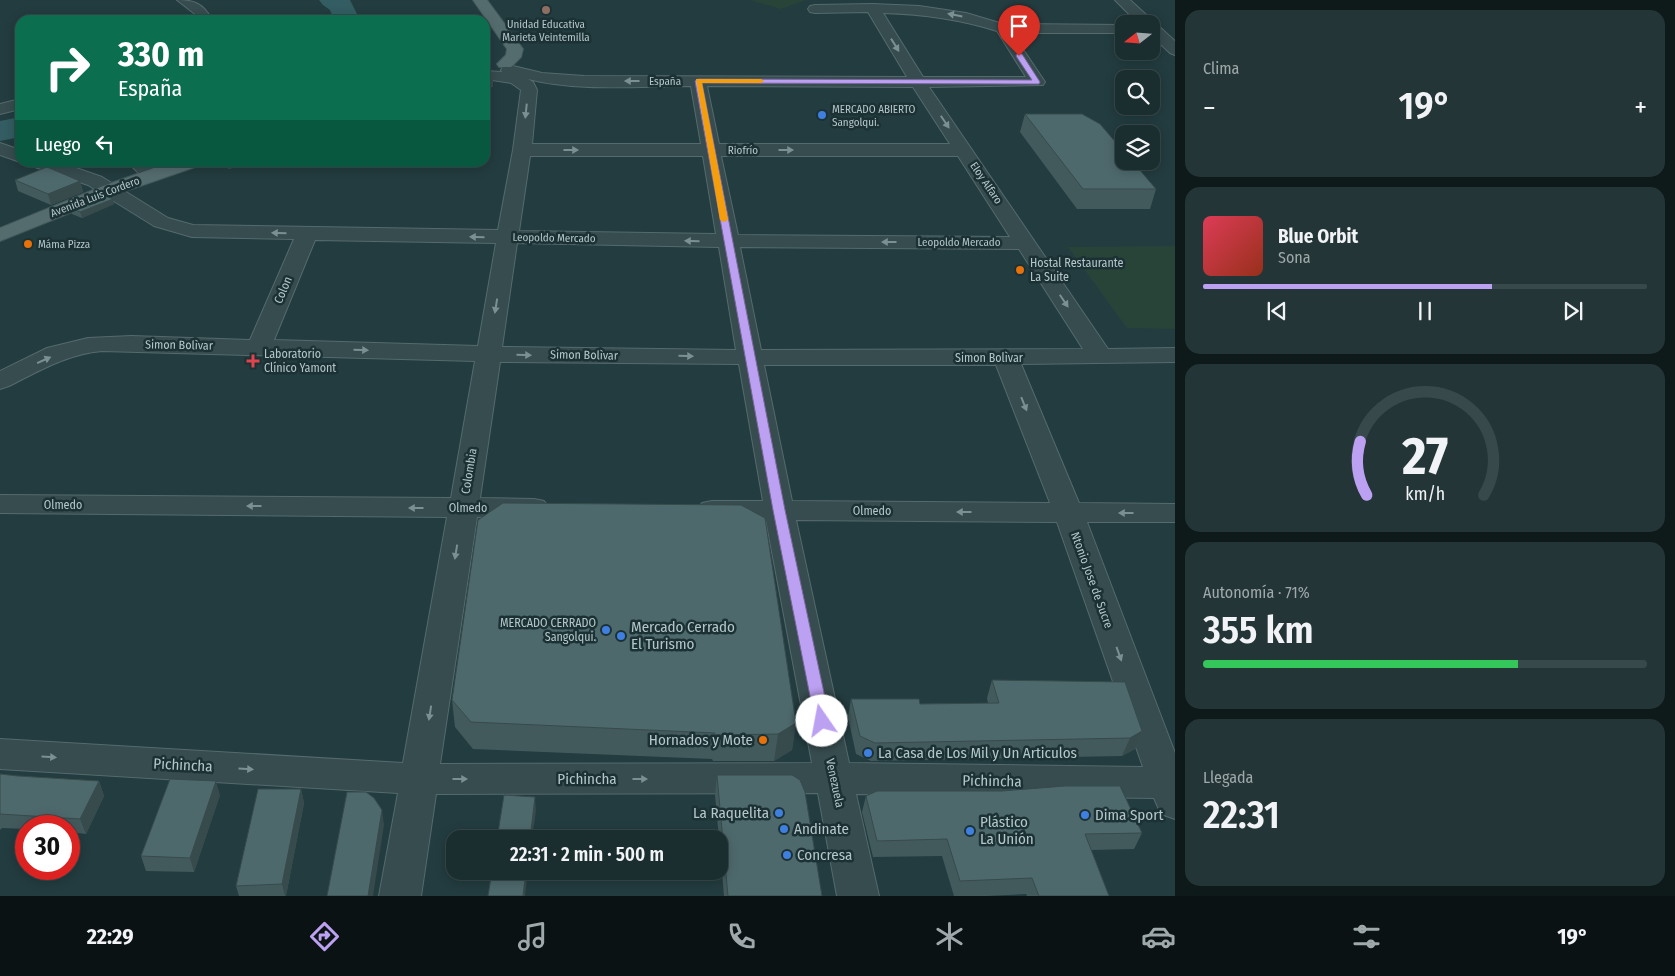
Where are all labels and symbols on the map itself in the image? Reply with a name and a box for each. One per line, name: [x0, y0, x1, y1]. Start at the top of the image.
marker: Unidad Educativa Marieta Veintemilla: [540, 4, 552, 16]
pin: [998, 5, 1040, 56]
one-way arrow: [947, 11, 963, 19]
north arrow: [1115, 15, 1160, 60]
place label: Unidad Educativa Marieta Veintemilla: [502, 18, 590, 44]
one-way arrow: [891, 38, 900, 51]
street label: España: [649, 75, 681, 88]
one-way arrow: [624, 77, 640, 85]
one-way arrow: [522, 103, 530, 119]
place label: MERCADO ABIERTO Sangolqui.: [832, 103, 915, 129]
marker: MERCADO ABIERTO Sangolqui.: [816, 109, 828, 121]
one-way arrow: [940, 116, 950, 129]
street label: Riofrío: [728, 144, 758, 157]
one-way arrow: [563, 146, 579, 154]
one-way arrow: [778, 146, 794, 154]
street label: Eloy Alfaro: [967, 160, 1005, 207]
street label: Avenida Luis Cordero: [49, 174, 142, 220]
one-way arrow: [271, 229, 287, 237]
street label: Leopoldo Mercado: [512, 231, 596, 245]
one-way arrow: [468, 233, 484, 241]
one-way arrow: [683, 236, 699, 244]
street label: Leopoldo Mercado: [917, 236, 1001, 249]
marker: Máma Pizza: [22, 238, 34, 250]
place label: Máma Pizza: [38, 238, 90, 251]
one-way arrow: [881, 238, 897, 246]
place label: Hostal Restaurante La Suite: [1030, 256, 1123, 284]
marker: Hostal Restaurante La Suite: [1014, 264, 1026, 276]
street label: Colon: [271, 274, 295, 306]
one-way arrow: [1059, 295, 1069, 308]
one-way arrow: [492, 298, 500, 314]
street label: Simon Bolìvar: [145, 337, 214, 353]
one-way arrow: [353, 346, 369, 354]
place label: Laboratorio Clínico Yamont: [264, 347, 336, 375]
street label: Simon Bolìvar: [550, 347, 619, 363]
one-way arrow: [516, 351, 532, 359]
street label: Simon Bolìvar: [955, 351, 1024, 365]
one-way arrow: [678, 352, 694, 360]
marker: Laboratorio Clínico Yamont: [246, 354, 260, 368]
one-way arrow: [37, 355, 51, 363]
one-way arrow: [1020, 397, 1028, 412]
street label: Colombia: [458, 447, 480, 495]
street label: Olmedo: [44, 498, 82, 512]
street label: Olmedo: [449, 501, 487, 515]
one-way arrow: [246, 502, 262, 510]
one-way arrow: [408, 504, 424, 512]
street label: Olmedo: [853, 504, 891, 518]
one-way arrow: [956, 508, 972, 516]
one-way arrow: [1118, 509, 1134, 517]
street label: Ntonio Jose de Sucre: [1068, 530, 1116, 630]
one-way arrow: [451, 545, 459, 561]
place label: MERCADO CERRADO Sangolqui.: [500, 616, 596, 644]
place label: Mercado Cerrado El Turismo: [631, 618, 735, 653]
marker: MERCADO CERRADO Sangolqui.: [600, 624, 612, 636]
marker: Mercado Cerrado El Turismo: [615, 630, 627, 642]
one-way arrow: [1115, 647, 1123, 662]
position arrow: [795, 694, 847, 746]
one-way arrow: [425, 705, 433, 721]
place label: Hornados y Mote: [649, 731, 753, 749]
marker: Hornados y Mote: [757, 734, 769, 746]
place label: La Casa de Los Mil y Un Articulos: [878, 744, 1077, 762]
marker: La Casa de Los Mil y Un Articulos: [862, 747, 874, 759]
one-way arrow: [41, 753, 57, 761]
street label: Pichincha: [153, 754, 213, 776]
street label: Venezuela: [823, 757, 847, 809]
one-way arrow: [238, 765, 254, 773]
street label: Pichincha: [557, 770, 617, 788]
street label: Pichincha: [962, 771, 1022, 791]
one-way arrow: [453, 775, 469, 783]
one-way arrow: [633, 775, 649, 783]
place label: La Raquelita: [693, 804, 769, 822]
place label: Dima Sport: [1095, 806, 1163, 824]
marker: La Raquelita: [773, 807, 785, 819]
marker: Dima Sport: [1079, 809, 1091, 821]
place label: Plástico La Unión: [980, 813, 1034, 848]
speed limit sign: 30: [15, 815, 80, 880]
place label: Andinate: [794, 820, 849, 838]
marker: Andinate: [778, 823, 790, 835]
marker: Plástico La Unión: [964, 825, 976, 837]
place label: Concresa: [797, 846, 852, 864]
marker: Concresa: [781, 849, 793, 861]

